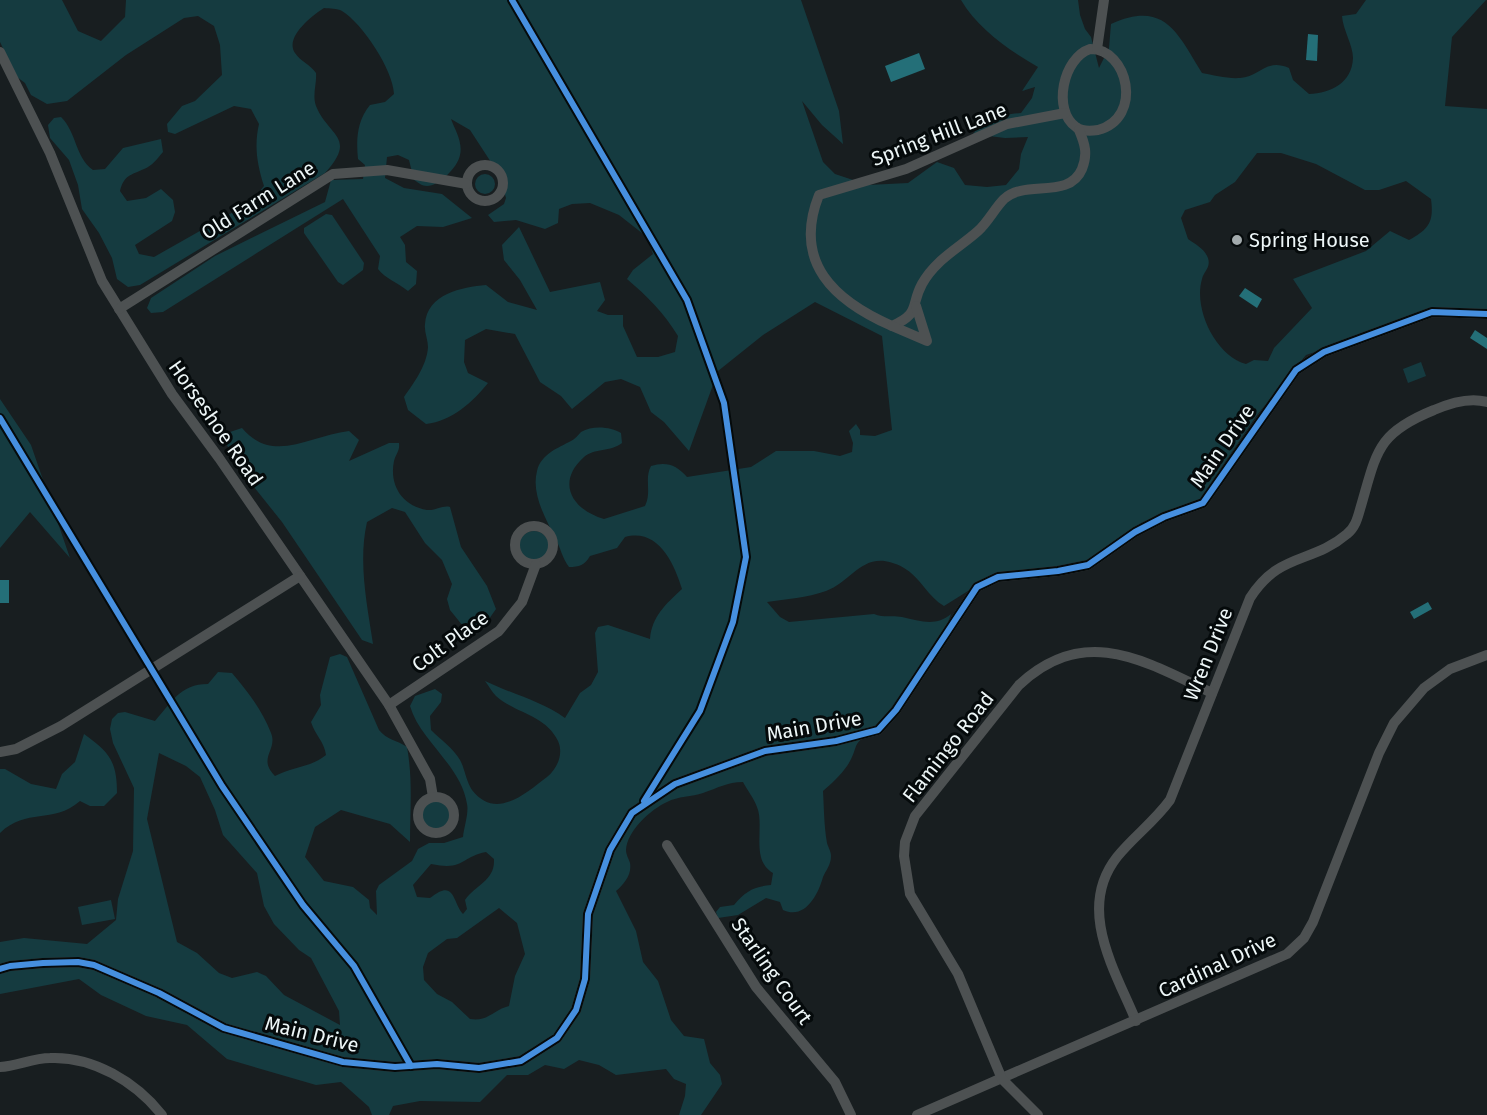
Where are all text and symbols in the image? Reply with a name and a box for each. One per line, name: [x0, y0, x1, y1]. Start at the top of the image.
street label: Spring Hill Lane: [868, 97, 1010, 171]
street label: Old Farm Lane: [197, 155, 319, 245]
place label: Spring House: [1249, 228, 1370, 252]
marker: Spring House: [1230, 233, 1244, 247]
street label: Horseshoe Road: [164, 355, 268, 491]
street label: Main Drive: [1185, 400, 1259, 492]
street label: Wren Drive: [1178, 604, 1238, 704]
street label: Colt Place: [407, 605, 493, 677]
street label: Flamingo Road: [897, 687, 999, 807]
street label: Main Drive: [765, 706, 863, 746]
street label: Starling Court: [726, 913, 818, 1030]
street label: Cardinal Drive: [1154, 927, 1280, 1003]
street label: Main Drive: [263, 1011, 361, 1057]

